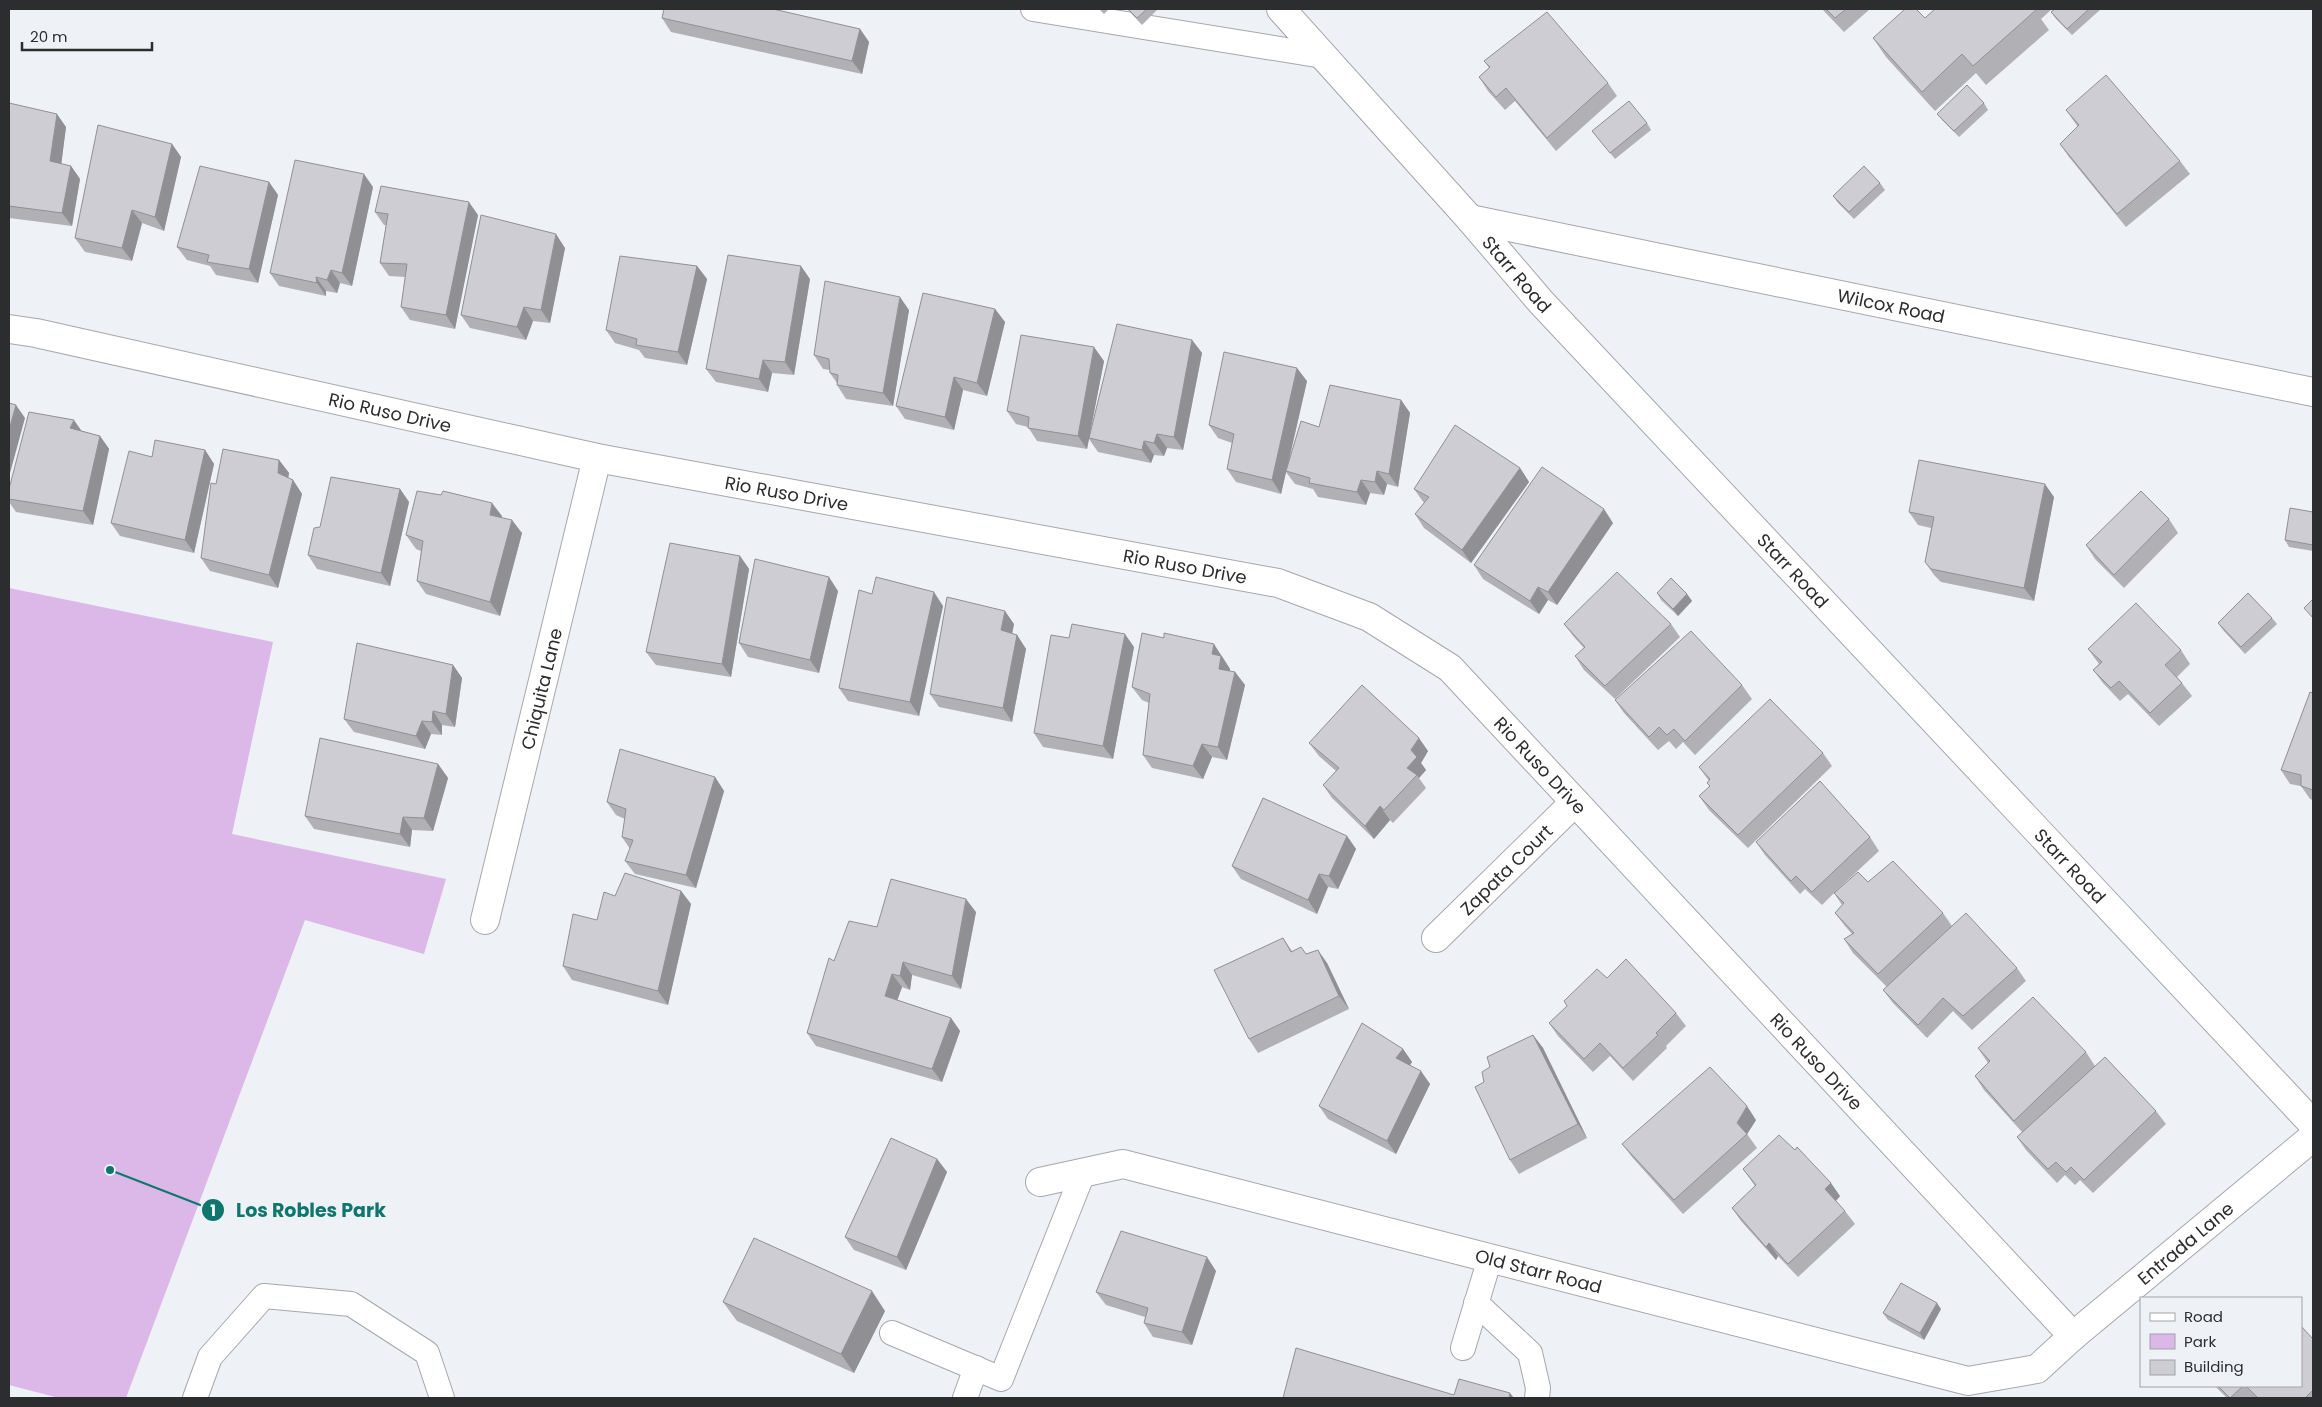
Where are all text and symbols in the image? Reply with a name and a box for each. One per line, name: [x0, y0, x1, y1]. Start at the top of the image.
scale bar: [22, 20, 152, 52]
text: 20 m: [30, 26, 68, 47]
street label: Starr Road: [1477, 230, 1557, 318]
street label: Wilcox Road: [1835, 282, 1947, 329]
street label: Rio Ruso Drive: [326, 386, 454, 438]
street label: Rio Ruso Drive: [723, 469, 851, 516]
street label: Starr Road: [1752, 527, 1835, 613]
street label: Rio Ruso Drive: [1121, 542, 1249, 590]
street label: Chiquita Lane: [514, 625, 568, 752]
street label: Rio Ruso Drive: [1489, 711, 1592, 819]
street label: Zapata Court: [1454, 819, 1558, 920]
street label: Starr Road: [2029, 823, 2112, 909]
street label: Rio Ruso Drive: [1765, 1007, 1869, 1116]
callout: Los Robles Park: [201, 1193, 395, 1227]
street label: Entrada Lane: [2132, 1196, 2239, 1290]
text: Los Robles Park: [236, 1197, 386, 1224]
text: 1: [210, 1200, 216, 1221]
street label: Old Starr Road: [1473, 1242, 1605, 1299]
legend: [2140, 1297, 2302, 1387]
text: Road: [2184, 1306, 2223, 1327]
text: Park: [2184, 1331, 2216, 1352]
text: Building: [2184, 1356, 2244, 1377]

